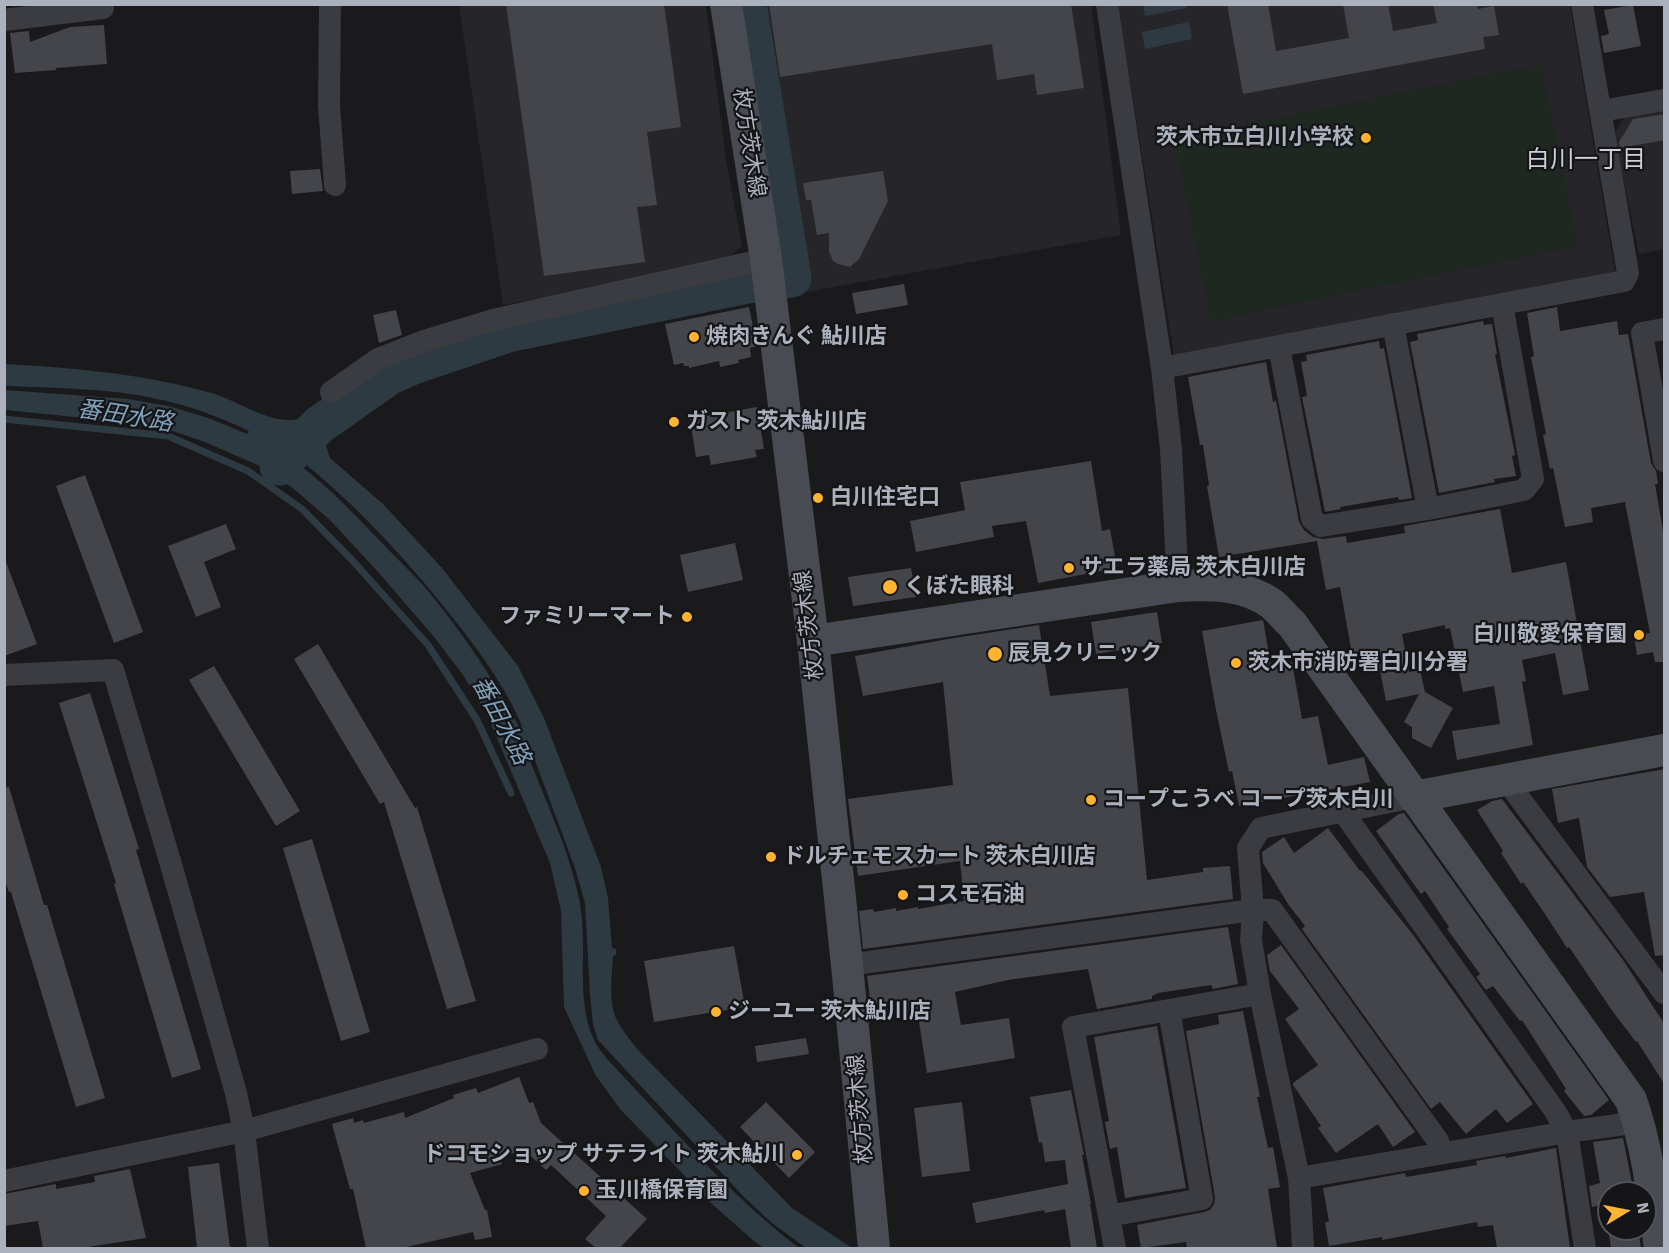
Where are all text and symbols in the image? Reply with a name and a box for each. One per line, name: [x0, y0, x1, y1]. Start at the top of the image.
street label: 枚方茨木線: [726, 87, 770, 199]
place label: 茨木市立白川小学校: [1156, 125, 1354, 151]
marker: 茨木市立白川小学校: [1359, 131, 1373, 145]
district label: 白川一丁目: [1526, 147, 1646, 175]
place label: 焼肉きんぐ 鮎川店: [706, 324, 887, 350]
marker: 焼肉きんぐ 鮎川店: [687, 330, 701, 344]
water label: 番田水路: [75, 395, 175, 439]
place label: ガスト 茨木鮎川店: [686, 409, 867, 435]
marker: ガスト 茨木鮎川店: [667, 415, 681, 429]
place label: 白川住宅口: [830, 485, 940, 511]
marker: 白川住宅口: [811, 491, 825, 505]
place label: サエラ薬局 茨木白川店: [1081, 555, 1306, 581]
marker: サエラ薬局 茨木白川店: [1062, 561, 1076, 575]
street label: 枚方茨木線: [790, 569, 830, 681]
place label: くぼた眼科: [904, 574, 1014, 600]
marker: くぼた眼科: [881, 578, 899, 596]
place label: ファミリーマート: [499, 604, 675, 630]
marker: ファミリーマート: [680, 610, 694, 624]
place label: 白川敬愛保育園: [1473, 622, 1627, 648]
marker: 白川敬愛保育園: [1632, 628, 1646, 642]
place label: 辰見クリニック: [1008, 641, 1162, 667]
marker: 辰見クリニック: [986, 645, 1004, 663]
place label: 茨木市消防署白川分署: [1248, 650, 1468, 676]
marker: 茨木市消防署白川分署: [1229, 656, 1243, 670]
water label: 番田水路: [465, 672, 535, 770]
place label: コープこうべ コープ茨木白川: [1103, 787, 1394, 813]
marker: コープこうべ コープ茨木白川: [1084, 793, 1098, 807]
place label: ドルチェモスカート 茨木白川店: [783, 844, 1096, 870]
marker: ドルチェモスカート 茨木白川店: [764, 850, 778, 864]
place label: コスモ石油: [915, 882, 1025, 908]
marker: コスモ石油: [896, 888, 910, 902]
place label: ジーユー 茨木鮎川店: [728, 999, 931, 1025]
marker: ジーユー 茨木鮎川店: [709, 1005, 723, 1019]
street label: 枚方茨木線: [843, 1053, 879, 1165]
place label: ドコモショップ サテライト 茨木鮎川: [423, 1142, 785, 1168]
marker: ドコモショップ サテライト 茨木鮎川: [790, 1148, 804, 1162]
place label: 玉川橋保育園: [596, 1178, 728, 1204]
north arrow: [1597, 1181, 1657, 1241]
marker: 玉川橋保育園: [577, 1184, 591, 1198]
text: N: [1632, 1201, 1654, 1215]

